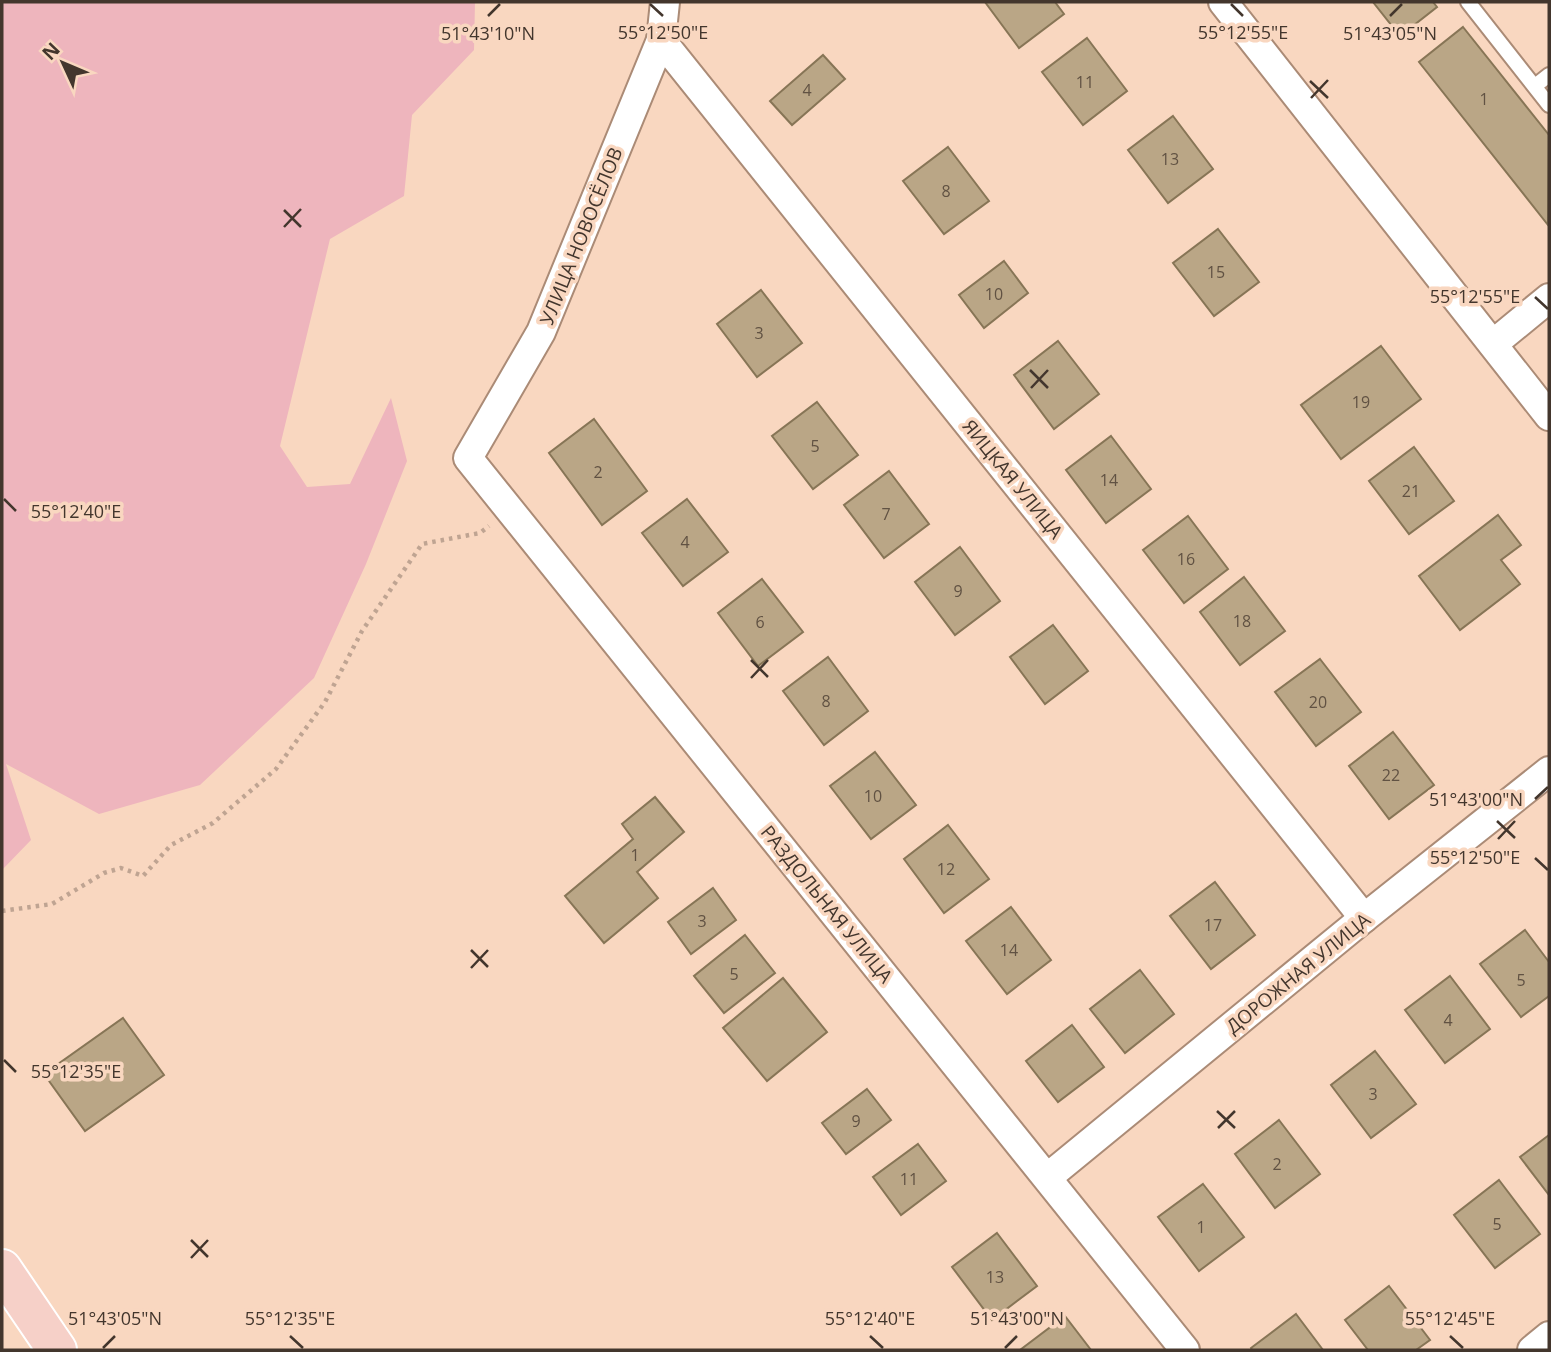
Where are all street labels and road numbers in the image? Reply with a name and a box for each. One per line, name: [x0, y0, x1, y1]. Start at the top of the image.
street label: УЛИЦА НОВОСЁЛОВ: [533, 143, 629, 329]
street label: ЯИЦКАЯ УЛИЦА: [957, 414, 1069, 544]
street label: РАЗДОЛЬНАЯ УЛИЦА: [755, 820, 899, 988]
street label: ДОРОЖНАЯ УЛИЦА: [1220, 907, 1376, 1039]

